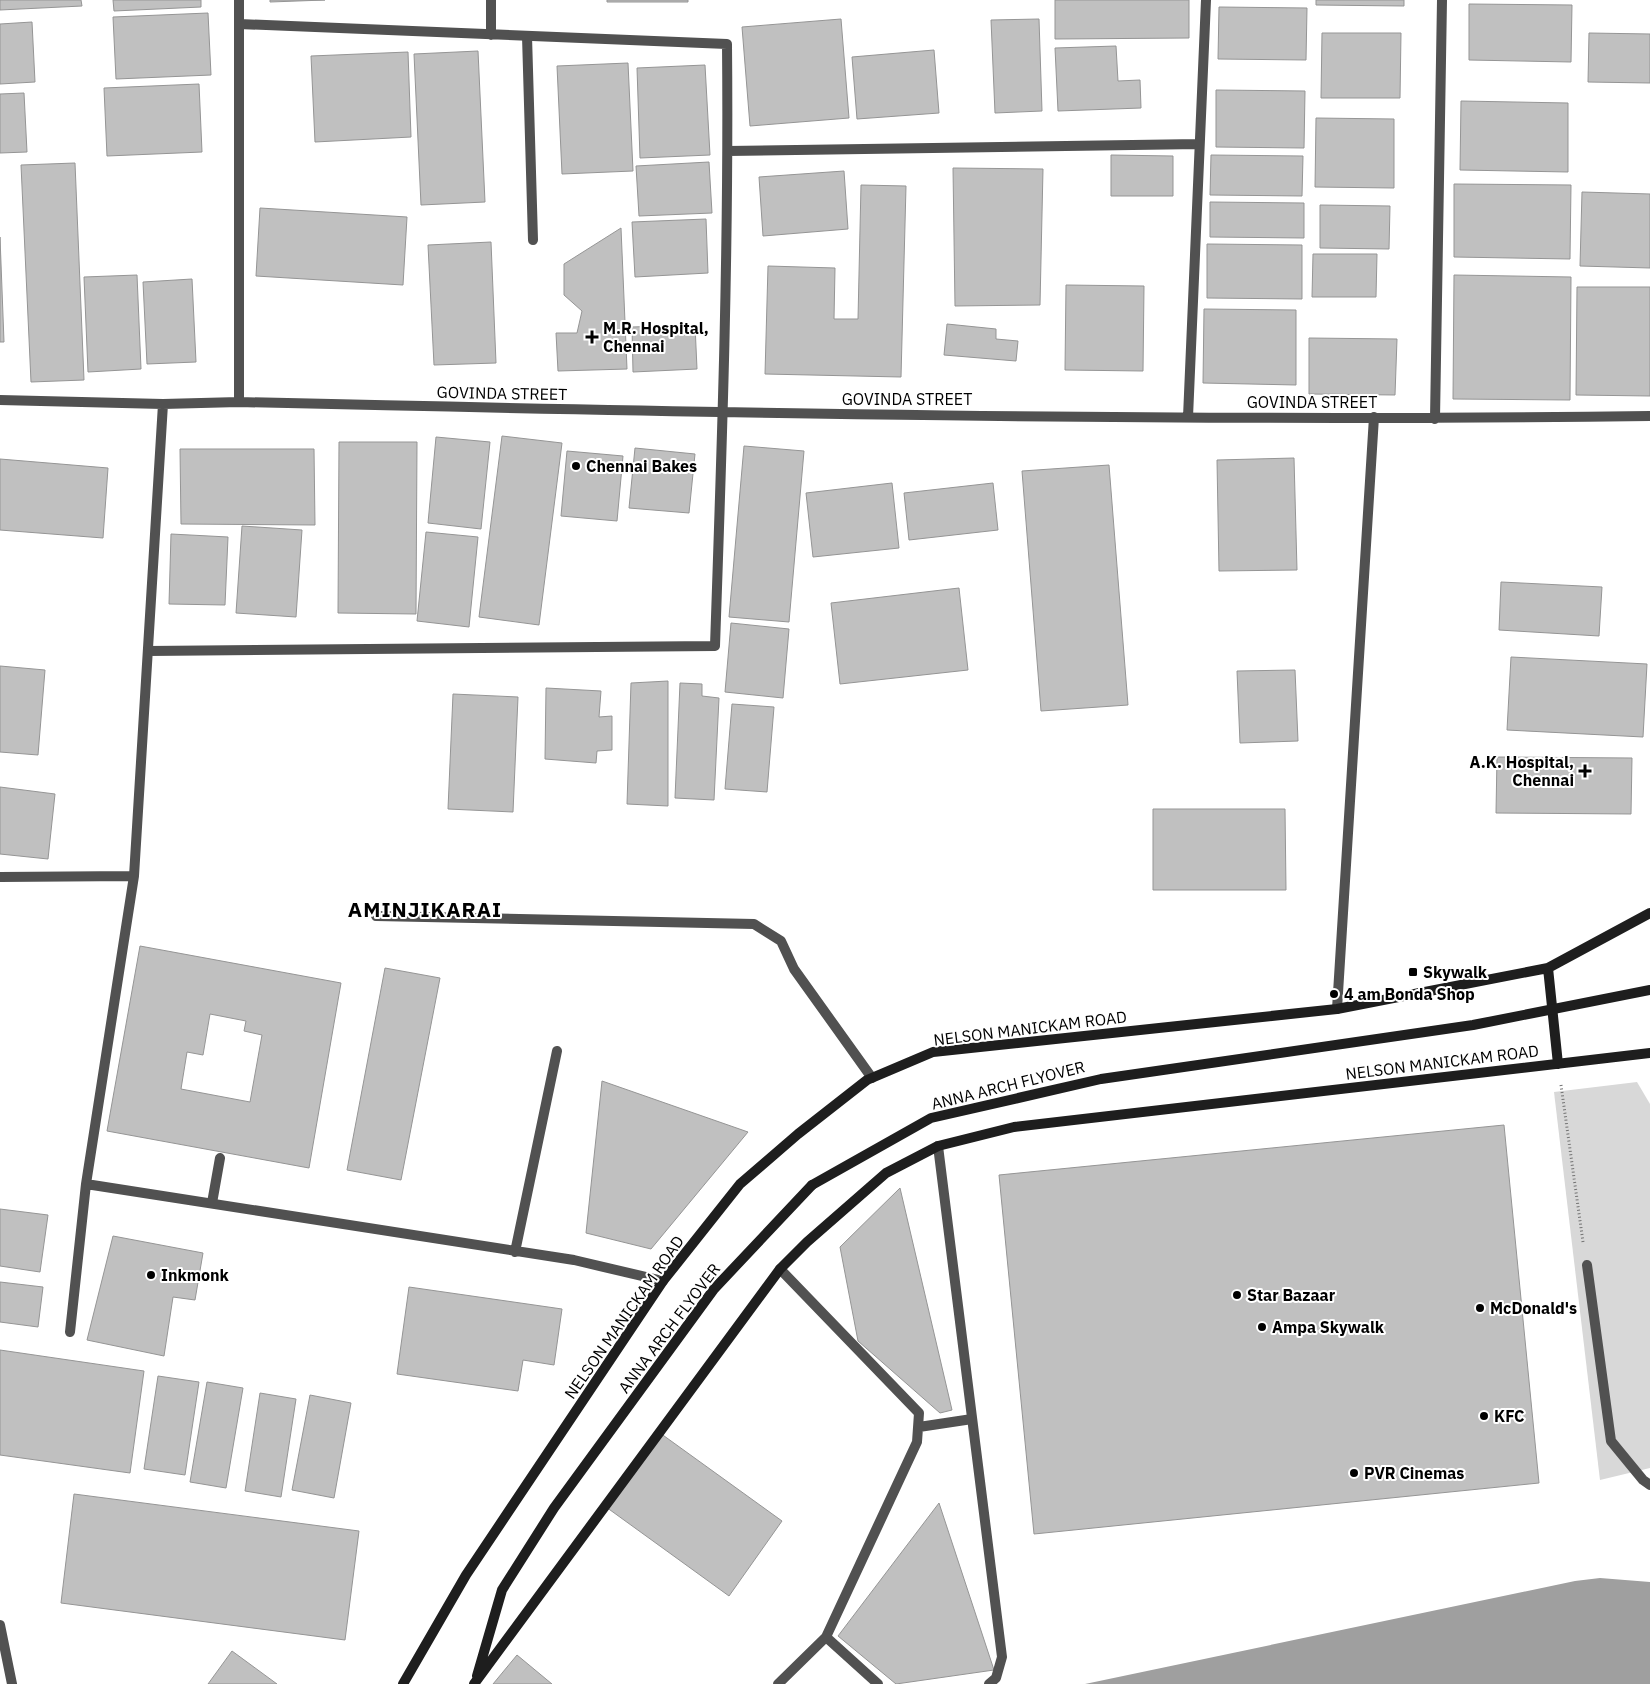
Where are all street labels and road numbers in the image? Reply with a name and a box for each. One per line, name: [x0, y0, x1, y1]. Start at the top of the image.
street label: GOVINDA STREET: [437, 382, 567, 404]
street label: GOVINDA STREET: [842, 389, 972, 409]
street label: GOVINDA STREET: [1247, 392, 1377, 412]
street label: NELSON MANICKAM ROAD: [932, 1006, 1128, 1050]
street label: NELSON MANICKAM ROAD: [1344, 1040, 1540, 1084]
street label: ANNA ARCH FLYOVER: [929, 1056, 1087, 1114]
street label: NELSON MANICKAM ROAD: [560, 1232, 688, 1402]
street label: ANNA ARCH FLYOVER: [614, 1259, 724, 1397]

